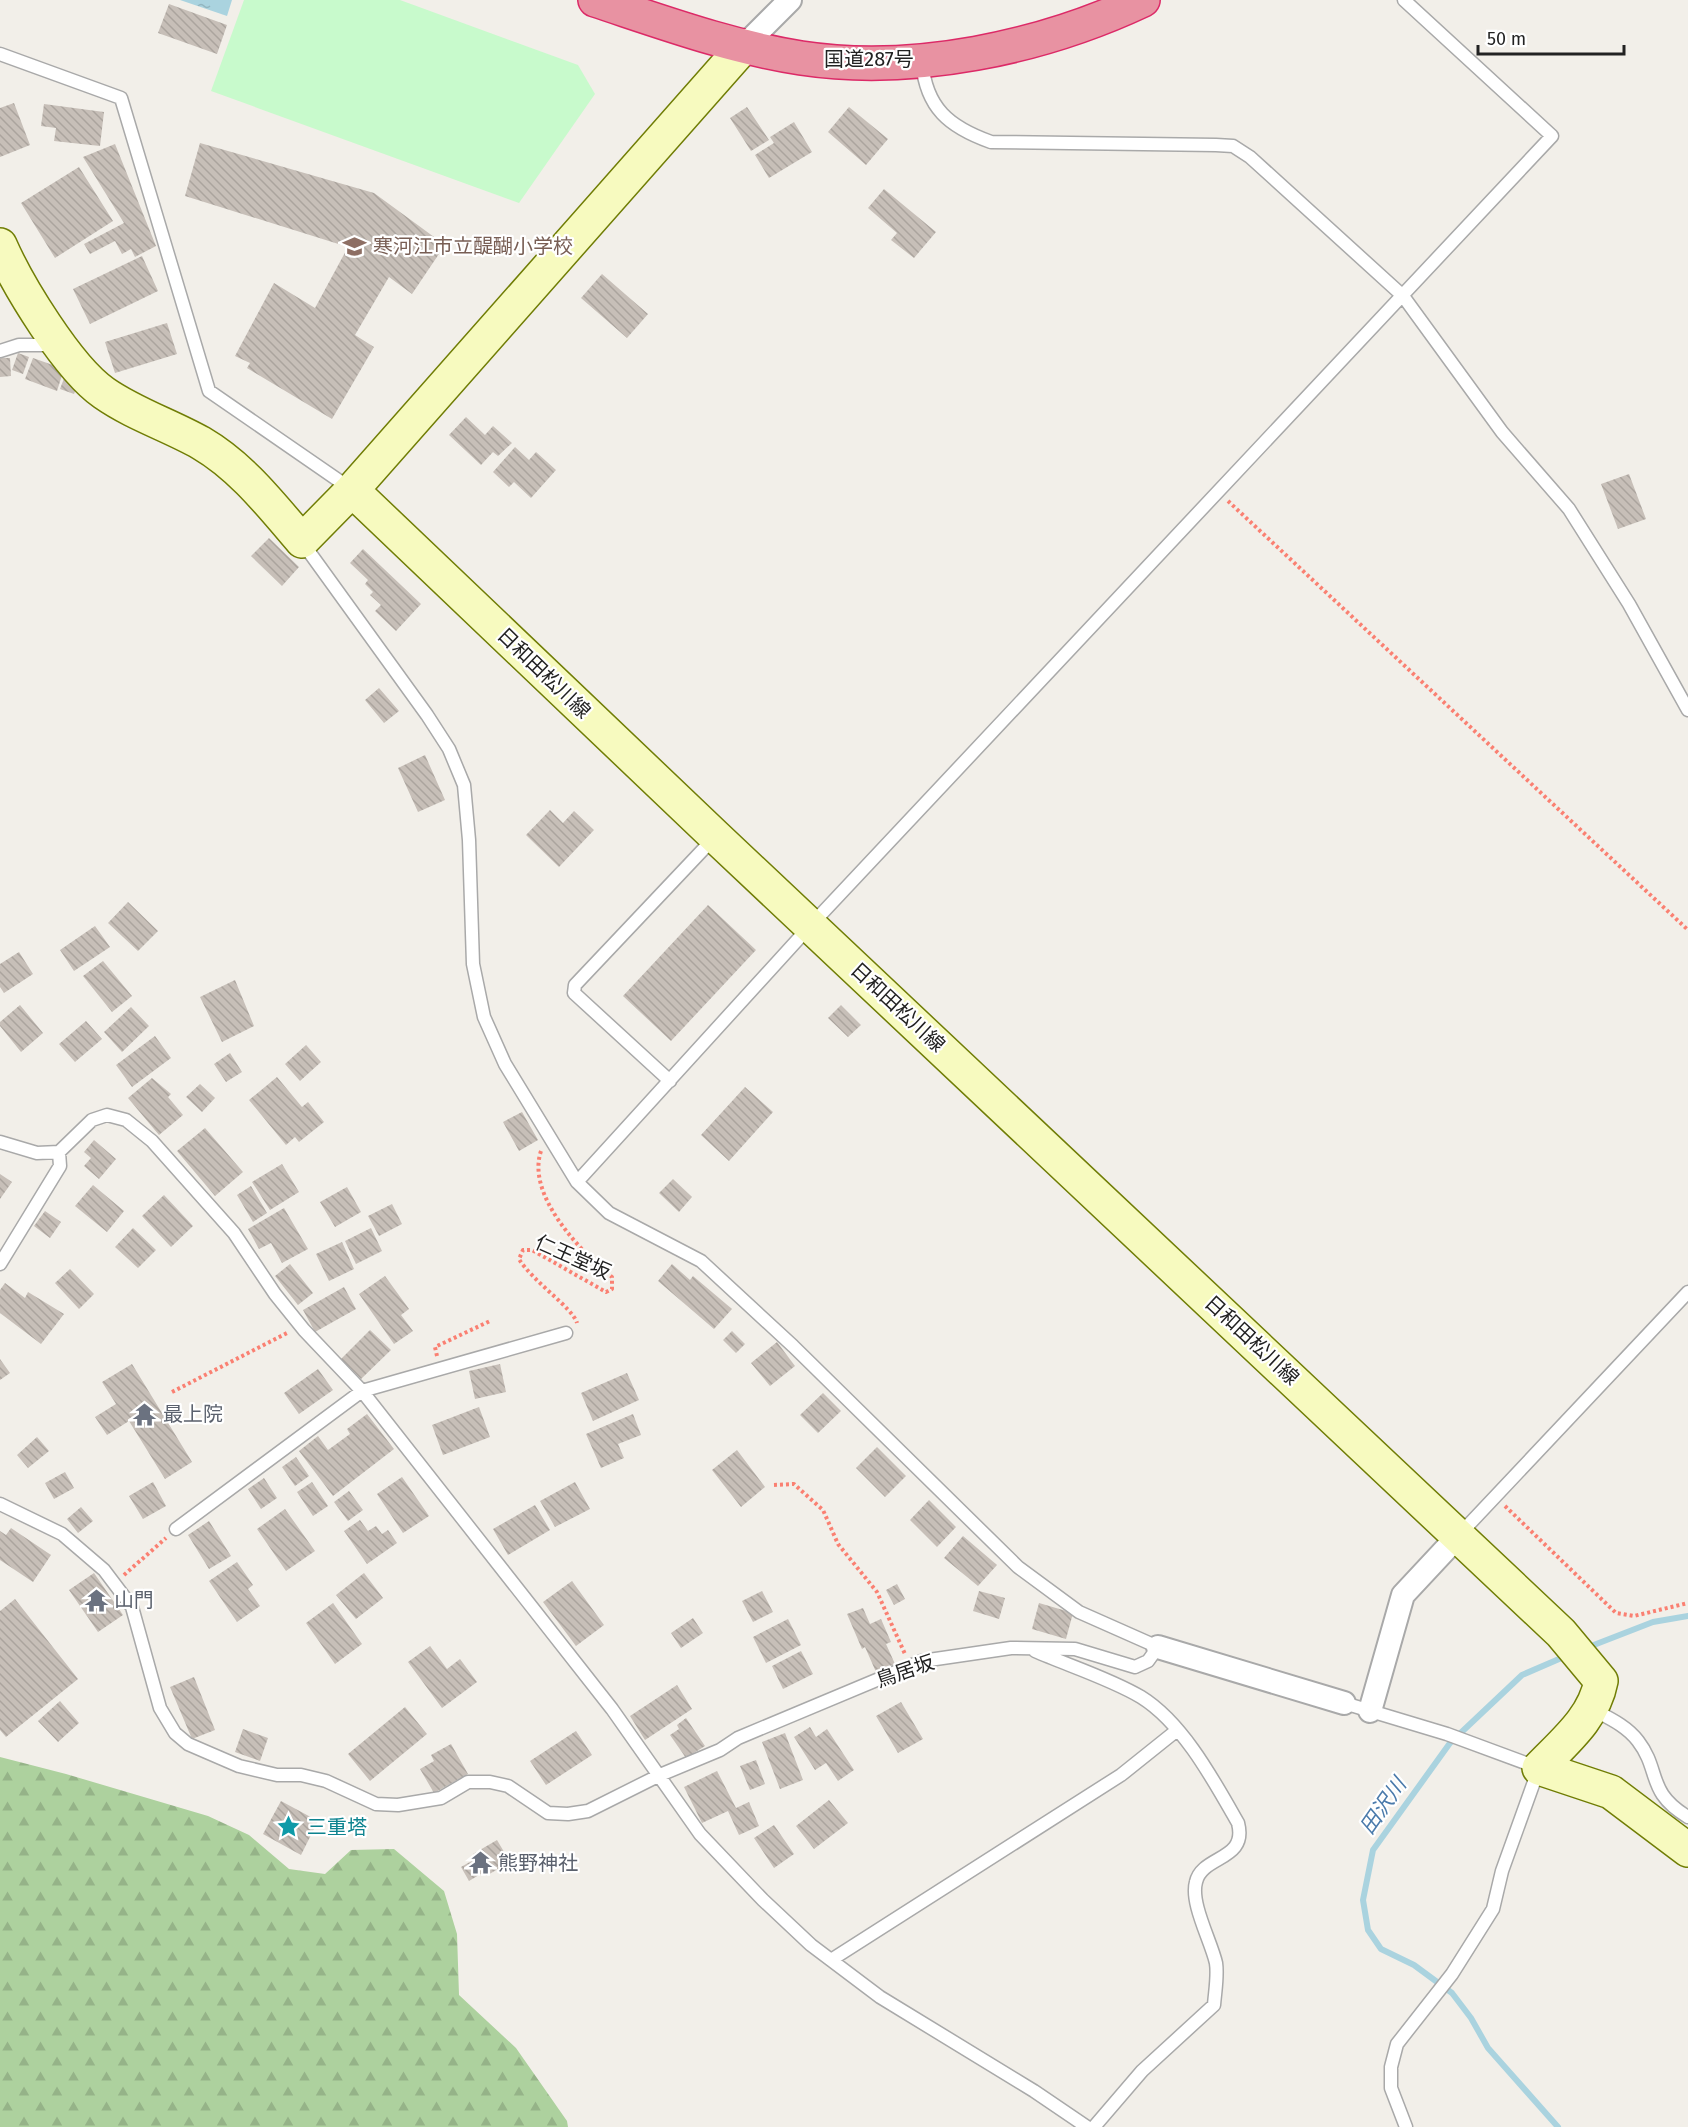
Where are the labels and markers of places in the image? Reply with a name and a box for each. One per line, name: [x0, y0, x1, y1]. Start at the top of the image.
school or university icon: 寒河江市立醍醐小学校: [342, 233, 368, 259]
place label: 寒河江市立醍醐小学校: [373, 234, 573, 258]
temple icon: 最上院: [132, 1401, 158, 1427]
place label: 最上院: [163, 1402, 223, 1426]
temple icon: 山門: [83, 1587, 109, 1613]
place label: 山門: [114, 1588, 154, 1612]
place icon: 三重塔: [276, 1814, 302, 1840]
place label: 三重塔: [307, 1815, 367, 1839]
temple icon: 熊野神社: [467, 1850, 493, 1876]
place label: 熊野神社: [498, 1851, 578, 1875]

